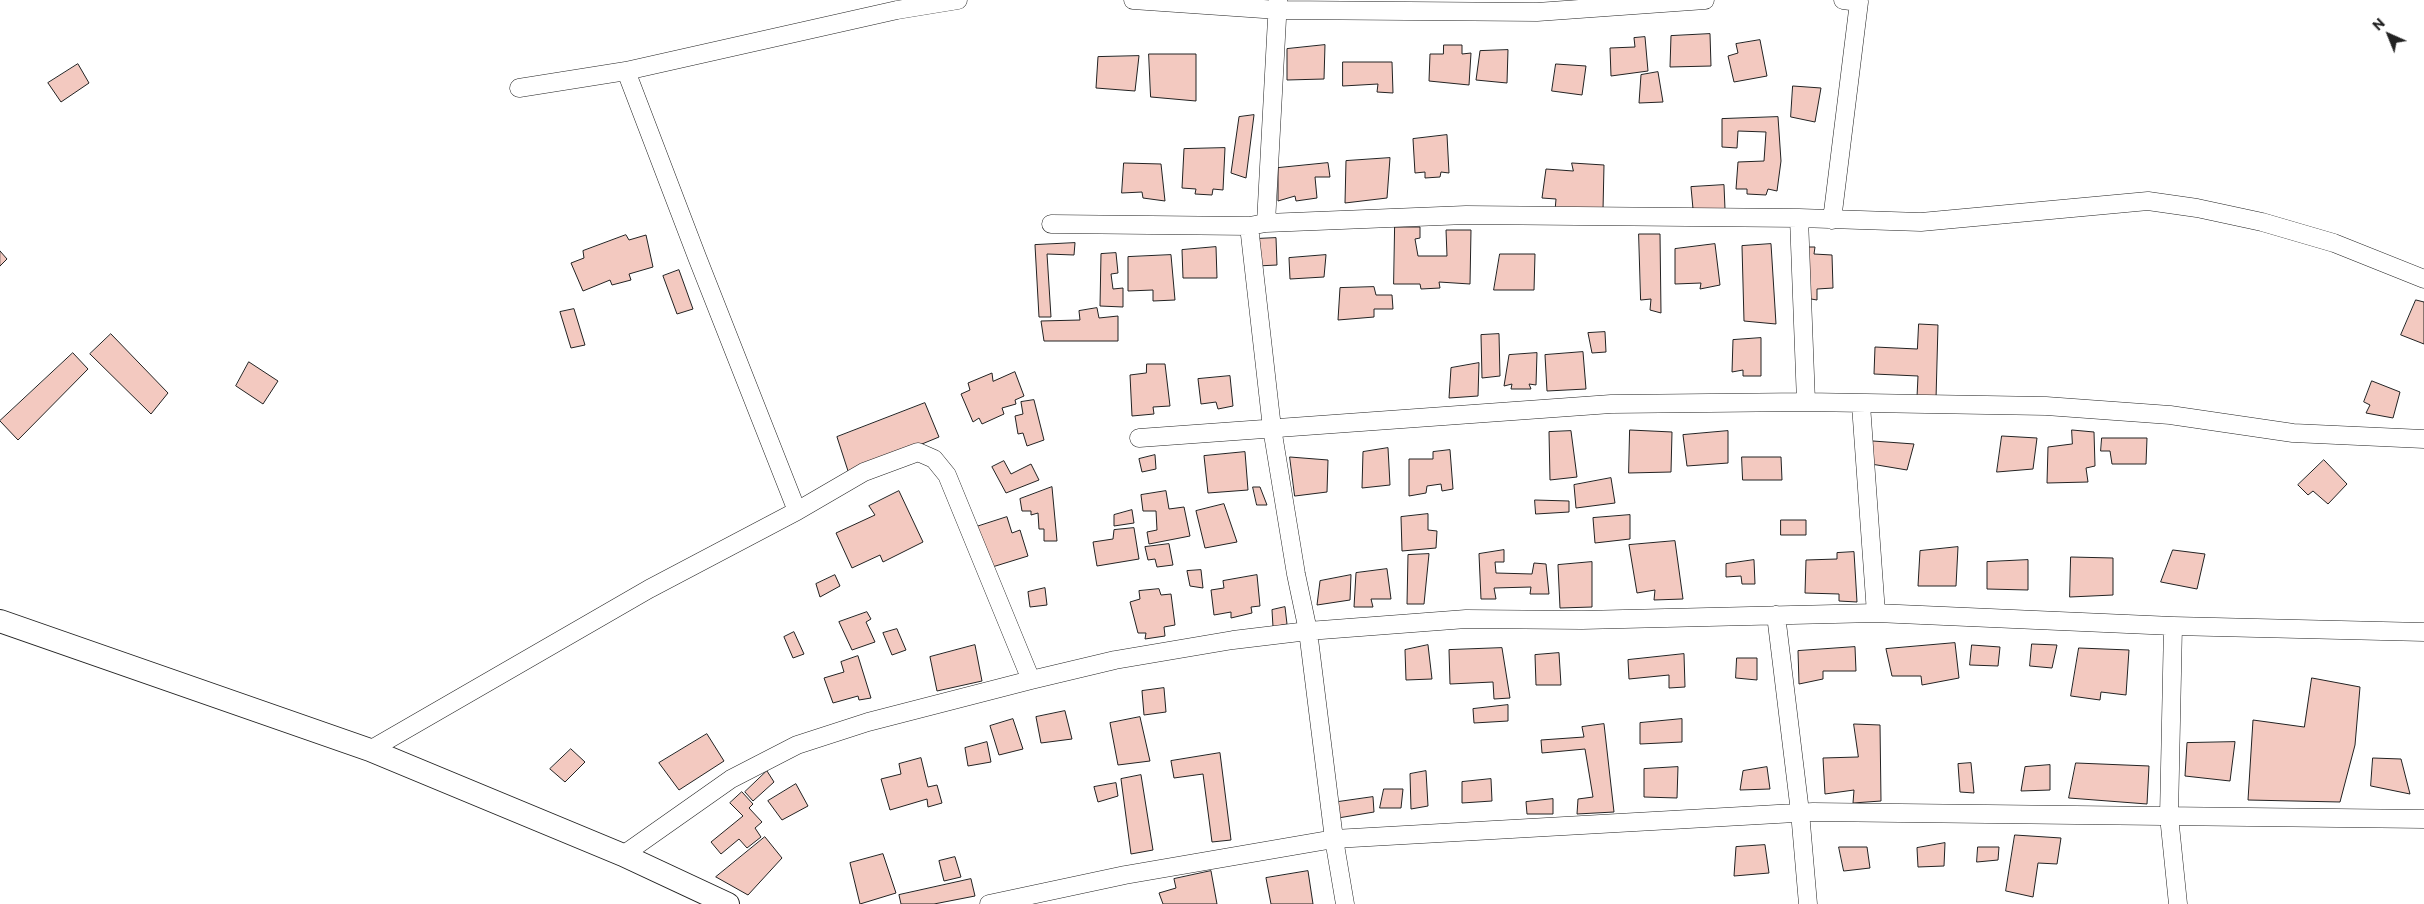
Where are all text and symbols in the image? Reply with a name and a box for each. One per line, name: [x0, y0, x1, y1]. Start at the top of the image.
north arrow: [2364, 10, 2414, 60]
text: N: [2369, 14, 2388, 34]

